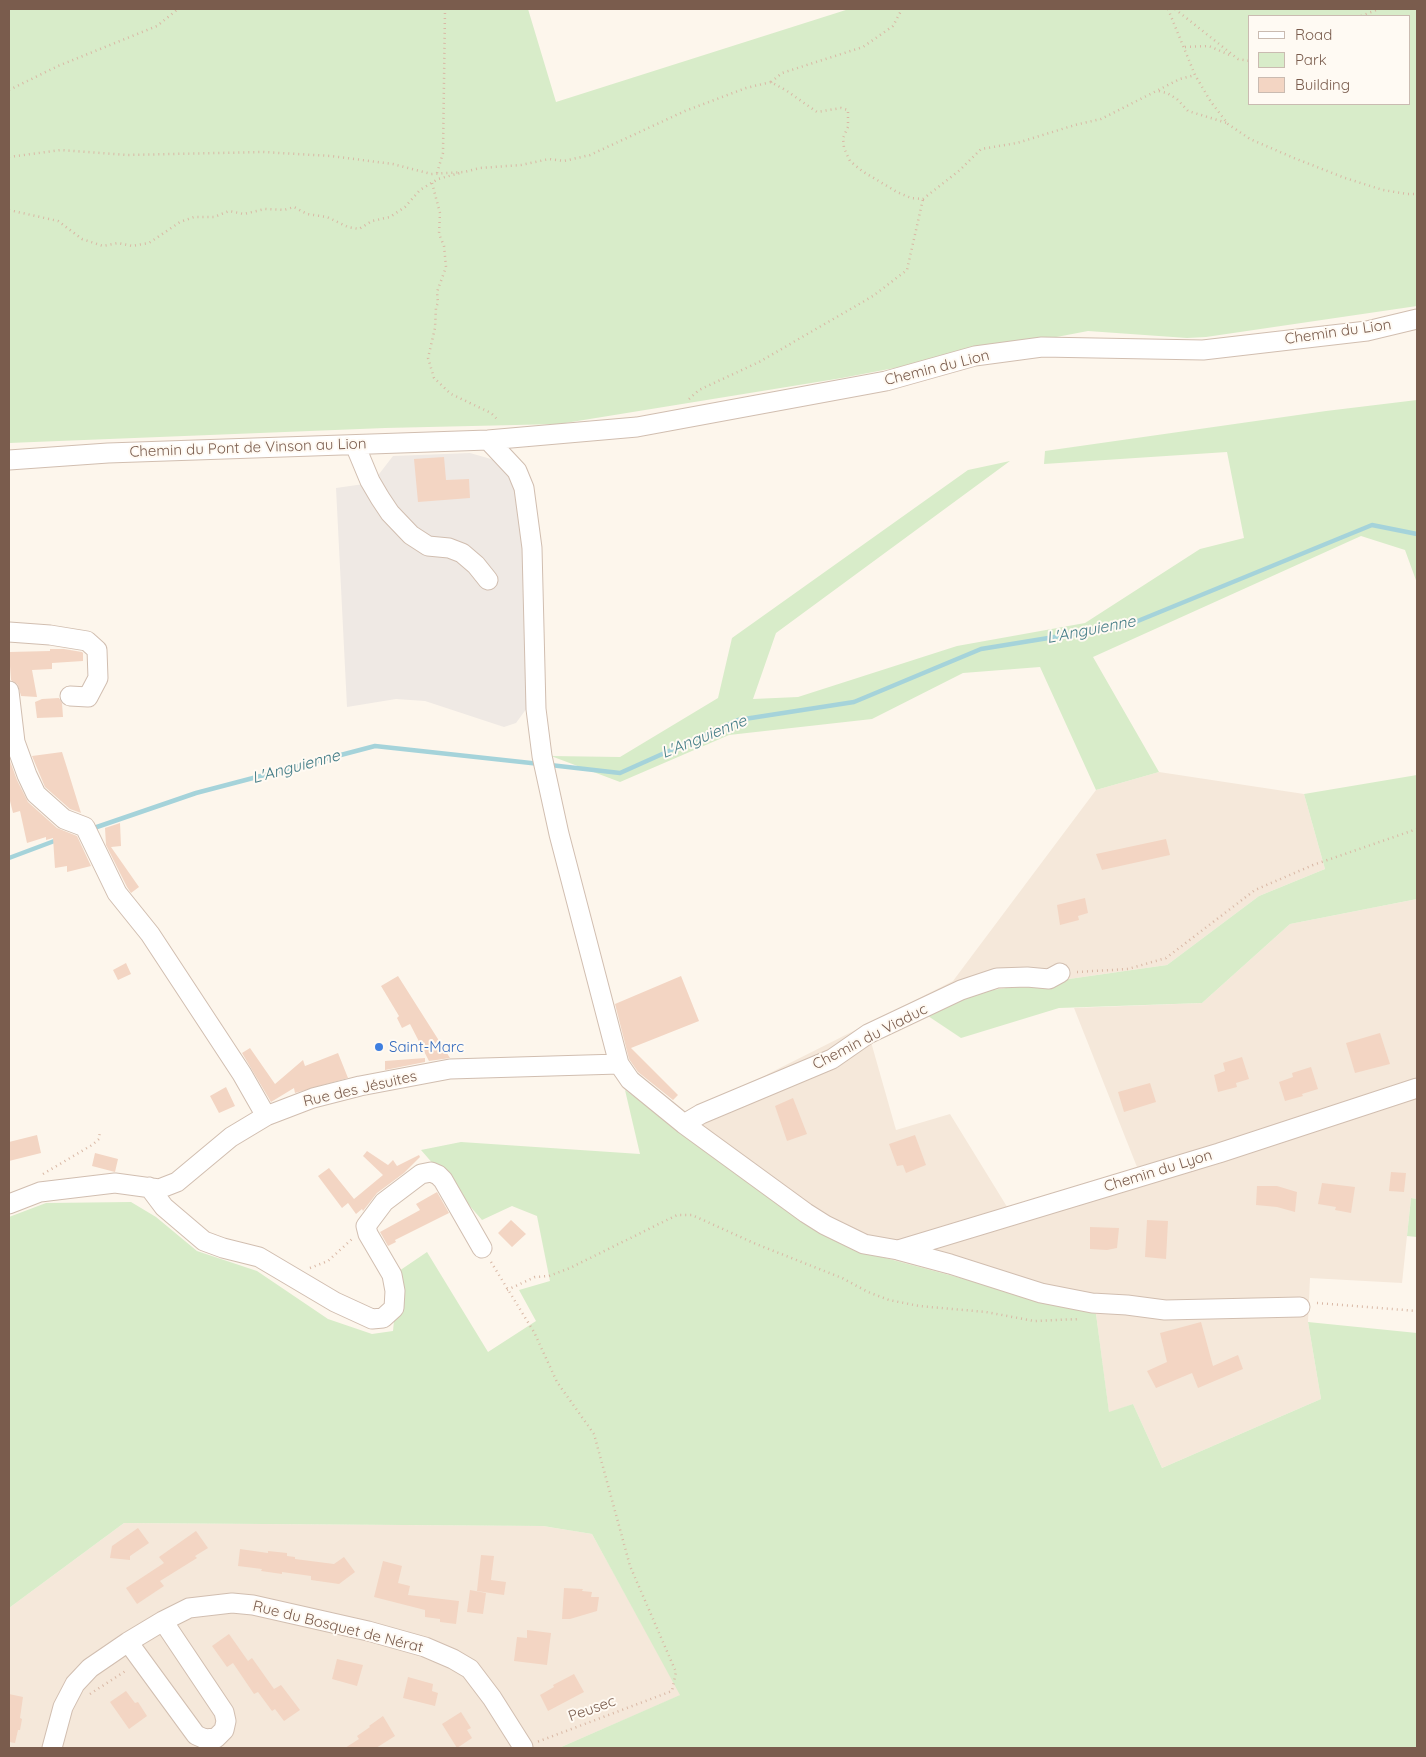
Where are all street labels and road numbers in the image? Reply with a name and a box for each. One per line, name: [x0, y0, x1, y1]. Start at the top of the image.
street label: Chemin du Lion: [1284, 316, 1392, 348]
street label: Chemin du Lion: [883, 346, 991, 390]
street label: Chemin du Pont de Vinson au Lion: [129, 435, 367, 461]
street label: Chemin du Viaduc: [810, 1000, 930, 1074]
street label: Rue des Jésuites: [301, 1067, 419, 1111]
street label: Chemin du Lyon: [1102, 1146, 1214, 1196]
street label: Rue du Bosquet de Nérat: [251, 1597, 425, 1657]
street label: Peusec: [566, 1692, 618, 1726]

